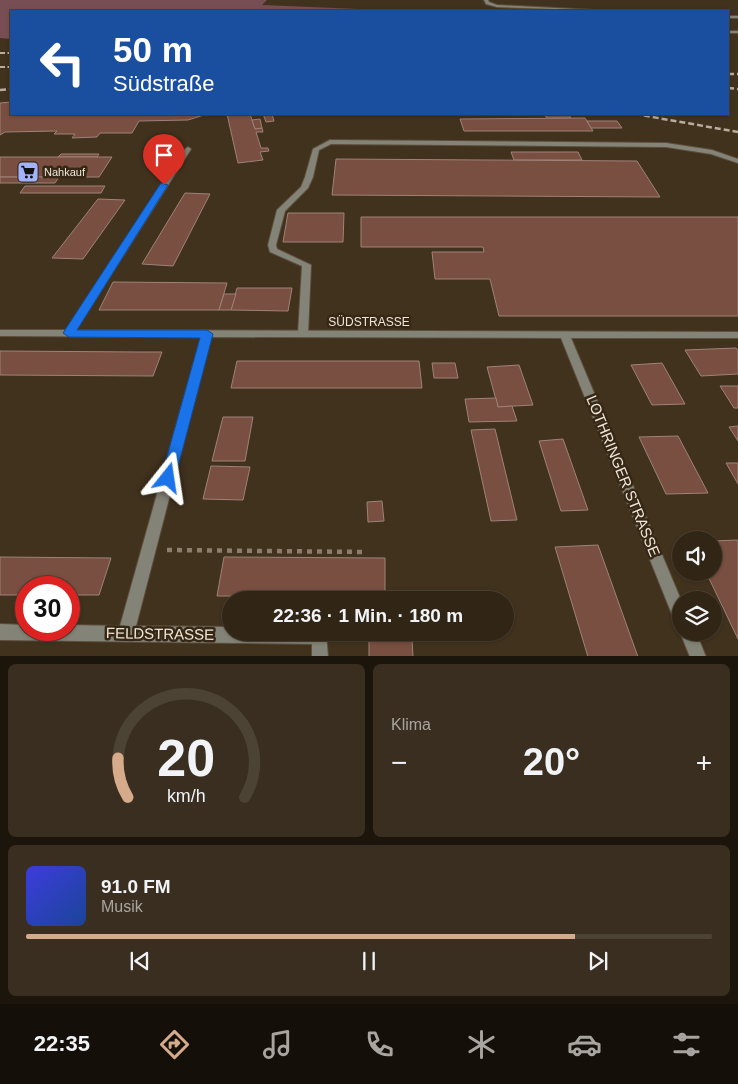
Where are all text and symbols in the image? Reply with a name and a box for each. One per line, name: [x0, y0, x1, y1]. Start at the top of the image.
icon: left: [30, 30, 95, 95]
text: 50 m: [113, 30, 193, 69]
text: Südstraße: [113, 71, 215, 96]
pin: [143, 134, 185, 185]
icon: arrive: [150, 141, 178, 169]
supermarket icon: Nahkauf: [16, 160, 40, 184]
place label: Nahkauf: [44, 166, 86, 178]
street label: SÜDSTRASSE: [328, 315, 410, 329]
street label: LOTHRINGER STRASSE: [583, 393, 664, 559]
position arrow: [141, 451, 193, 503]
map controls: [672, 531, 722, 641]
button: sound: [672, 531, 722, 581]
speed limit sign: 30: [15, 576, 80, 641]
button: layers: [672, 591, 722, 641]
text: 22:36 · 1 Min. · 180 m: [273, 605, 463, 626]
street label: FELDSTRASSE: [106, 624, 214, 643]
text: Klima: [391, 716, 431, 733]
text: 20: [158, 729, 215, 787]
text: 20°: [523, 741, 580, 783]
text: −: [391, 747, 407, 778]
text: +: [696, 747, 712, 778]
text: km/h: [167, 786, 206, 806]
text: 91.0 FM: [101, 876, 171, 897]
text: Musik: [101, 898, 143, 915]
icon: previous: [126, 947, 154, 975]
icon: pause: [355, 947, 383, 975]
icon: next: [584, 947, 612, 975]
icon: directions: [157, 1027, 192, 1062]
icon: music: [260, 1027, 295, 1062]
icon: phone: [362, 1027, 397, 1062]
icon: climate: [464, 1027, 499, 1062]
icon: car: [567, 1027, 602, 1062]
icon: filters: [669, 1027, 704, 1062]
text: 22:35: [34, 1031, 90, 1056]

